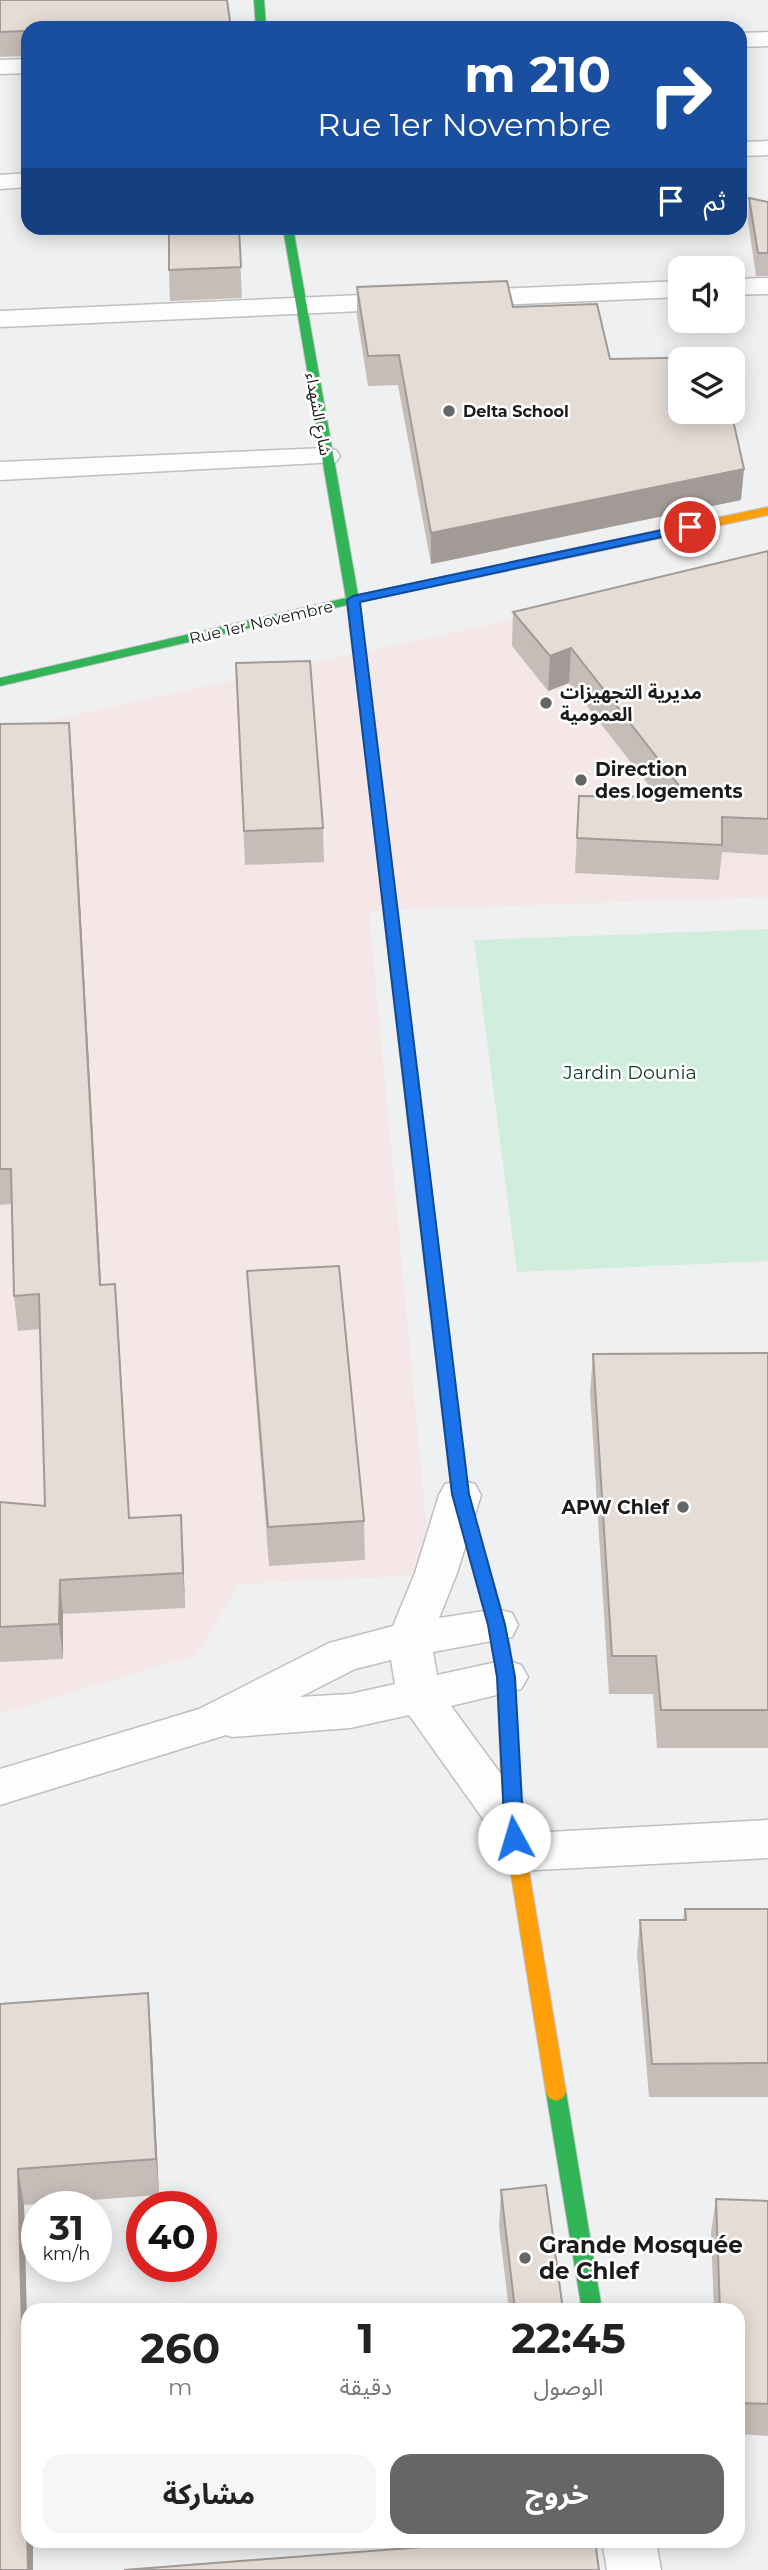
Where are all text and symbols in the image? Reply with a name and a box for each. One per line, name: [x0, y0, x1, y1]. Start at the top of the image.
text: 210 m: [464, 45, 611, 104]
icon: right: [635, 49, 726, 140]
text: Rue 1er Novembre: [317, 105, 611, 144]
icon: arrive: [652, 182, 690, 220]
text: ثم: [704, 185, 726, 217]
map controls: [668, 256, 745, 424]
button: sound: [668, 256, 745, 333]
button: layers: [668, 347, 745, 424]
street label: شارع الشهداء: [299, 371, 335, 458]
place label: Delta School: [463, 402, 569, 421]
marker: Delta School: [441, 403, 457, 419]
pin: [660, 497, 720, 557]
icon: arrive: [671, 508, 709, 546]
street label: Rue 1er Novembre: [187, 597, 335, 648]
place label: مديرية التجهيزات العمومية: [560, 681, 702, 726]
marker: مديرية التجهيزات العمومية: [538, 695, 554, 711]
place label: Direction des logements: [595, 758, 743, 803]
marker: Direction des logements: [573, 772, 589, 788]
park label: Jardin Dounia: [562, 1061, 697, 1084]
place label: APW Chlef: [560, 1496, 670, 1519]
marker: APW Chlef: [675, 1499, 691, 1515]
position arrow: [477, 1801, 551, 1875]
speed limit sign: 40: [126, 2191, 217, 2282]
text: 31: [49, 2206, 84, 2249]
place label: Grande Mosquée de Chlef: [539, 2231, 743, 2285]
text: km/h: [42, 2243, 91, 2265]
marker: Grande Mosquée de Chlef: [517, 2250, 533, 2266]
text: 1: [358, 2312, 374, 2364]
text: 22:45: [511, 2312, 626, 2364]
text: 260: [140, 2322, 220, 2374]
text: m: [168, 2373, 193, 2401]
text: دقيقة: [340, 2373, 392, 2401]
text: الوصول: [534, 2373, 603, 2401]
button: مشاركة: [42, 2454, 376, 2534]
button: خروج: [390, 2454, 724, 2534]

